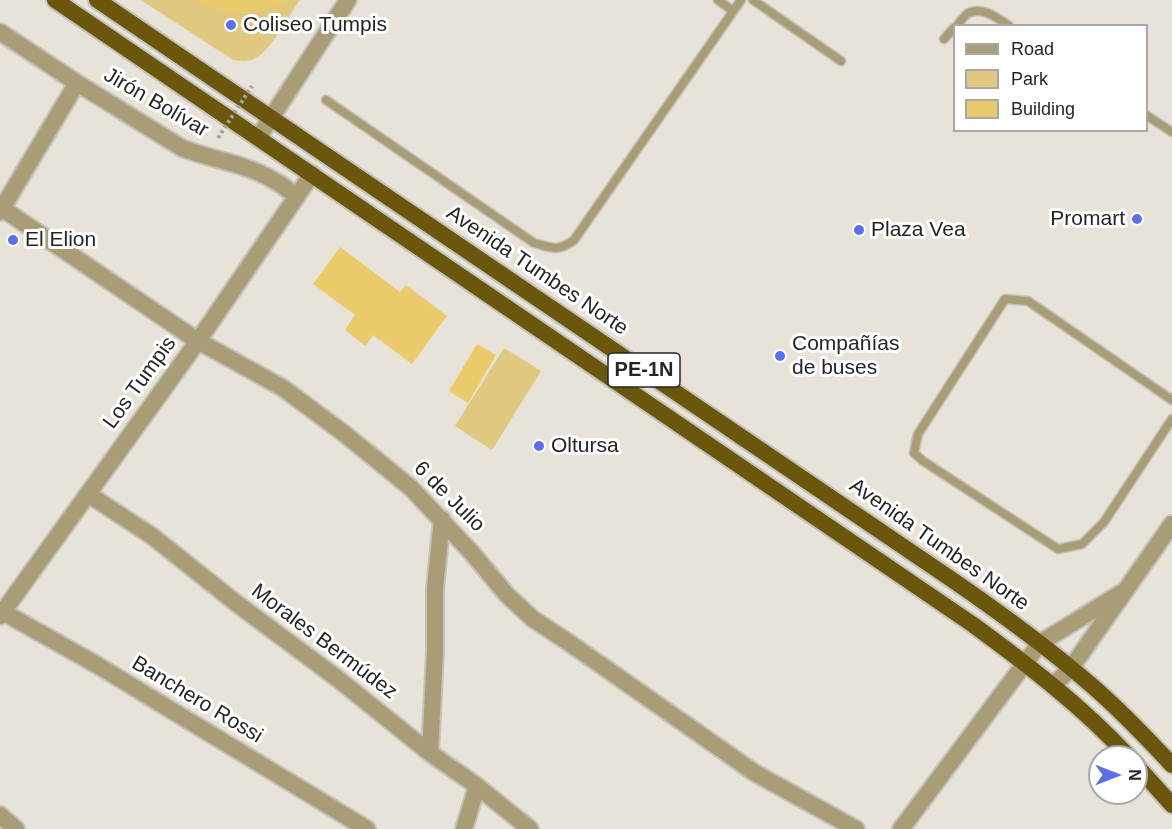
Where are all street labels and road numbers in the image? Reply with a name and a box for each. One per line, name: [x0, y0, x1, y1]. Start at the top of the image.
street label: Jirón Bolívar: [99, 63, 213, 143]
street label: Avenida Tumbes Norte: [441, 201, 633, 341]
street label: Los Tumpis: [98, 332, 182, 434]
road number: PE-1N: [608, 353, 680, 387]
street label: 6 de Julio: [408, 456, 490, 538]
street label: Avenida Tumbes Norte: [844, 473, 1034, 617]
street label: Morales Bermúdez: [246, 579, 402, 705]
street label: Banchero Rossi: [127, 651, 267, 749]

